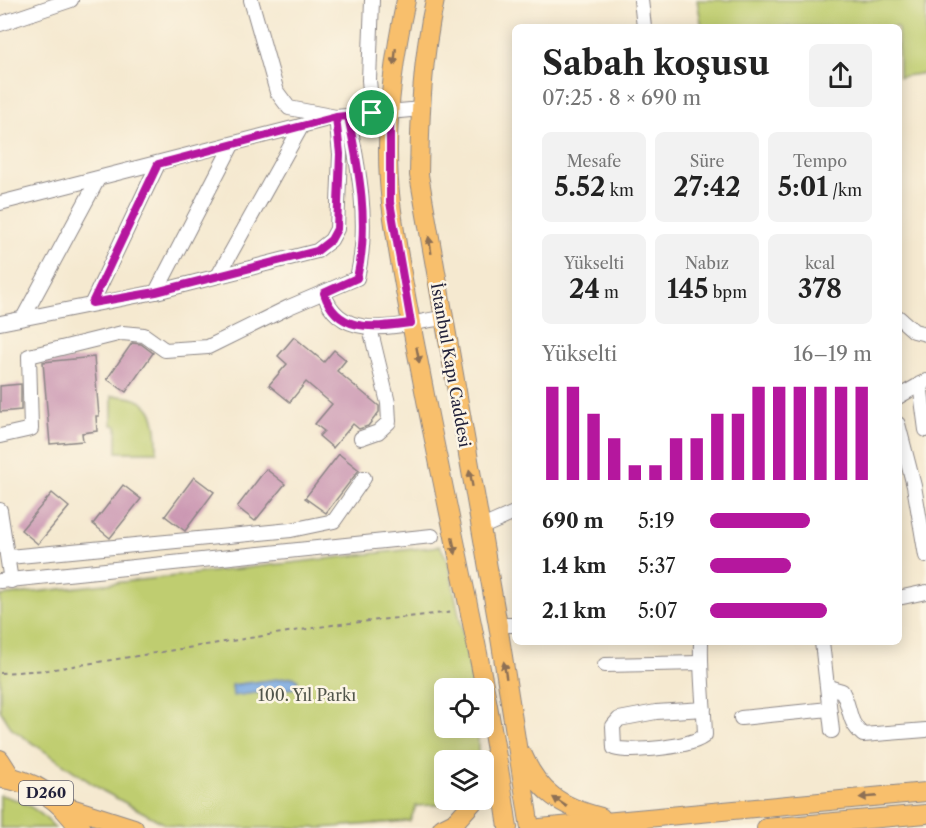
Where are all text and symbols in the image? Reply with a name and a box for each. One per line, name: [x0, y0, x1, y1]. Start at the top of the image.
text: Sabah koşusu: [542, 43, 770, 84]
button: share: [809, 44, 872, 107]
one-way arrow: [390, 48, 400, 67]
text: 07:25 · 8 × 690 m: [542, 86, 701, 110]
pin: [346, 87, 397, 138]
icon: arrive: [355, 96, 388, 129]
text: Mesafe: [567, 151, 621, 171]
text: Süre: [690, 151, 724, 171]
text: Tempo: [793, 151, 847, 171]
text: 5.52: [554, 171, 605, 203]
text: 27:42: [673, 171, 741, 203]
text: 5:01: [778, 171, 828, 203]
text: km: [605, 180, 634, 200]
text: /km: [828, 180, 862, 200]
one-way arrow: [426, 235, 435, 254]
text: Yükselti: [564, 253, 624, 273]
text: Nabız: [685, 253, 729, 273]
text: kcal: [805, 253, 835, 273]
text: 24: [569, 273, 600, 305]
text: 145: [667, 273, 708, 305]
text: 378: [798, 273, 842, 305]
street label: İstanbul Kapı Caddesi: [427, 281, 475, 449]
text: m: [600, 282, 619, 302]
text: bpm: [708, 282, 747, 302]
text: Yükselti: [542, 342, 617, 366]
text: 16–19 m: [793, 342, 872, 366]
one-way arrow: [414, 345, 423, 364]
one-way arrow: [466, 468, 475, 487]
text: 690 m: [542, 509, 604, 533]
text: 5:19: [638, 509, 675, 533]
one-way arrow: [450, 537, 460, 556]
text: 1.4 km: [542, 554, 607, 578]
text: 5:37: [638, 554, 675, 578]
text: 2.1 km: [542, 599, 606, 623]
text: 5:07: [638, 599, 677, 623]
one-way arrow: [500, 661, 509, 680]
map controls: [434, 678, 494, 810]
button: locate: [434, 678, 494, 738]
park label: 100. Yıl Parkı: [258, 685, 356, 705]
button: layers: [434, 750, 494, 810]
road number: D260: [19, 781, 73, 805]
one-way arrow: [858, 792, 877, 802]
one-way arrow: [553, 796, 569, 808]

